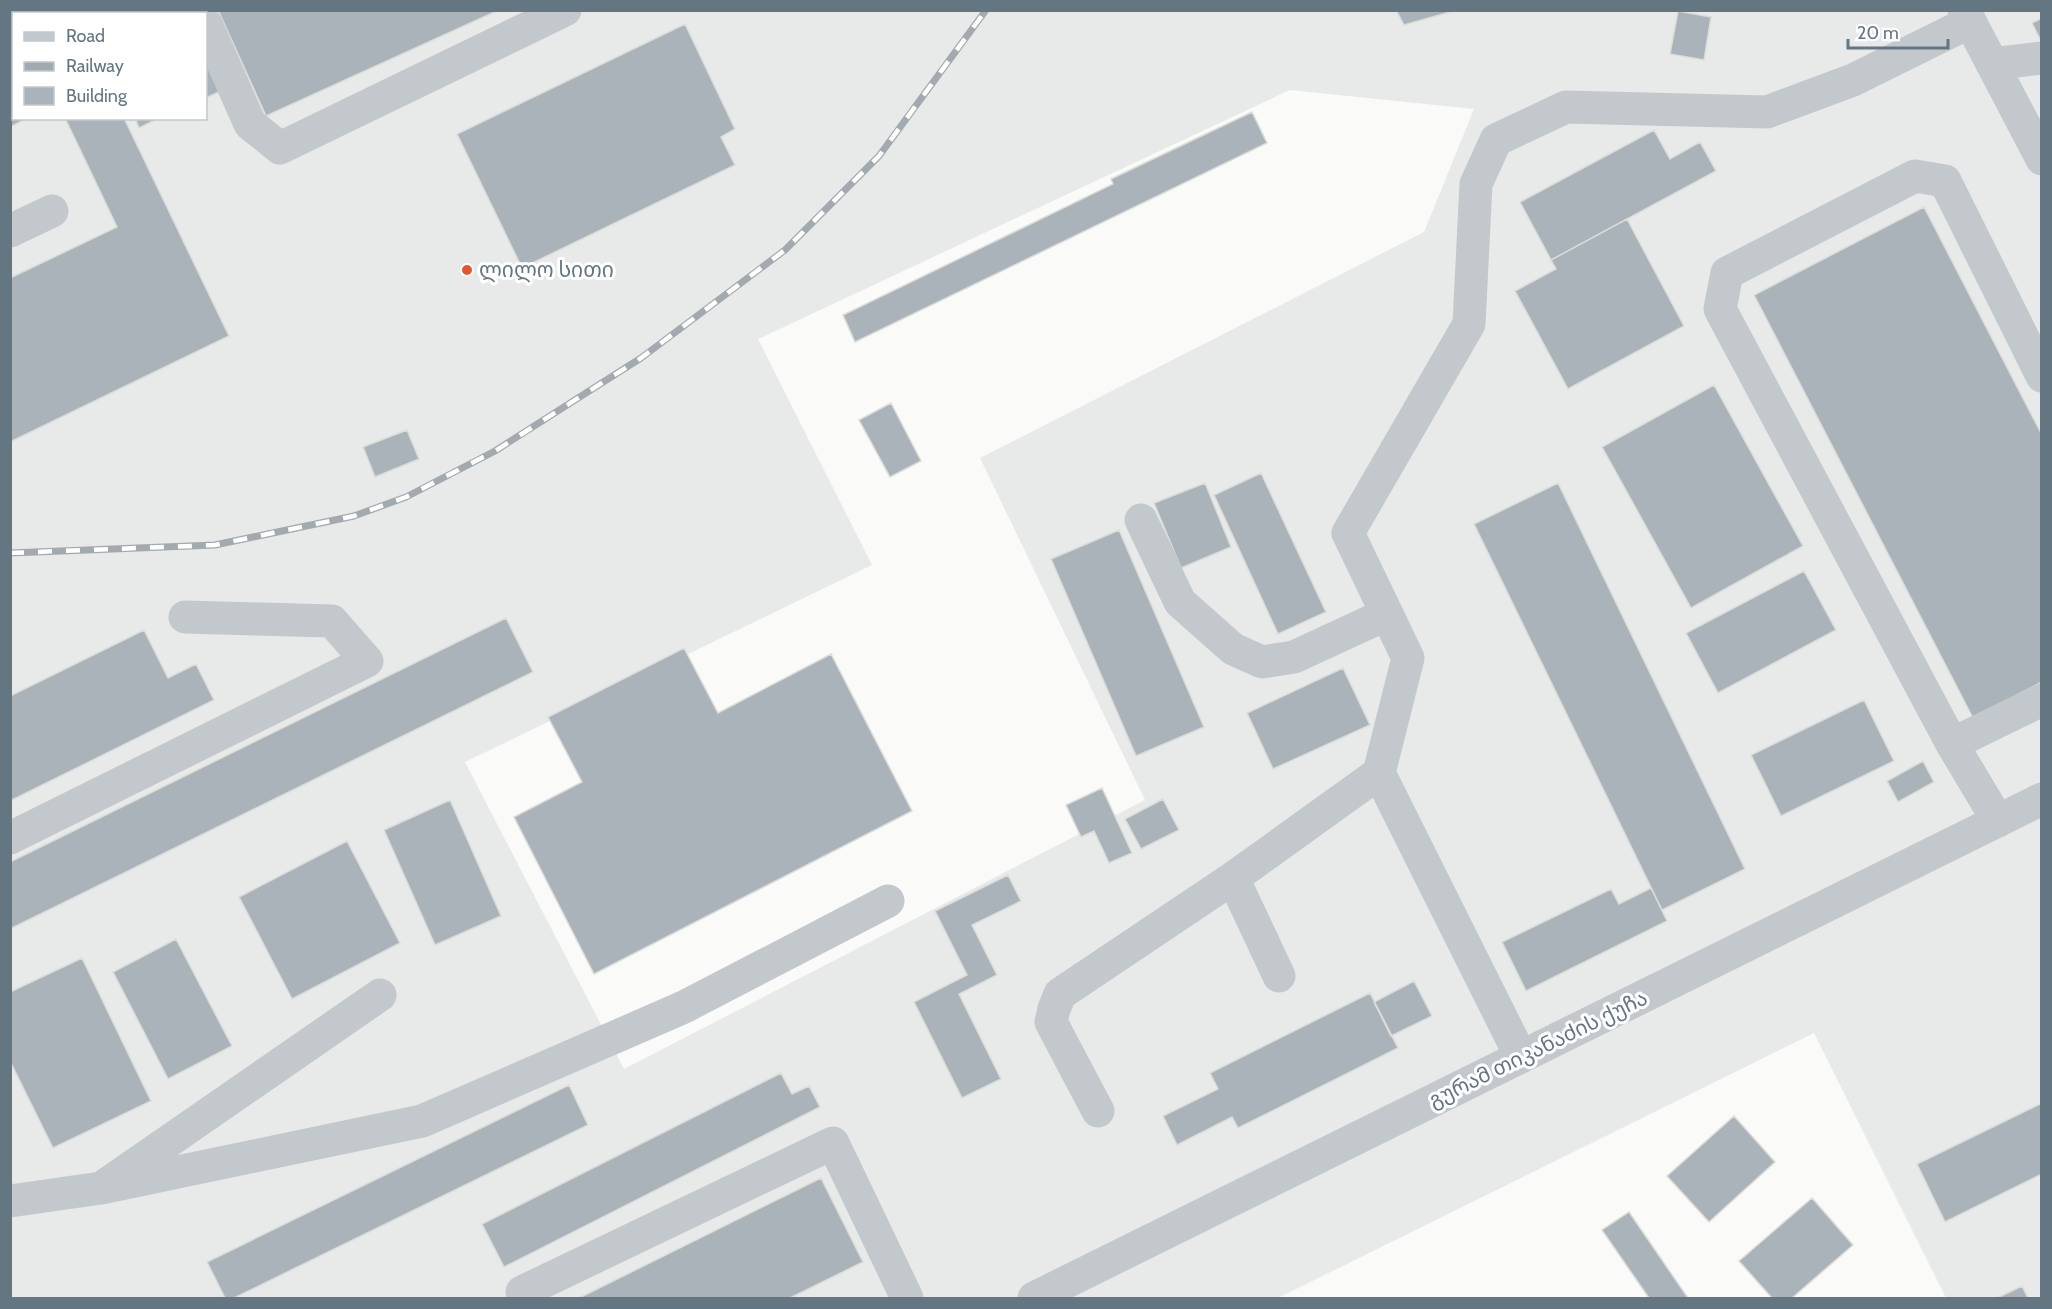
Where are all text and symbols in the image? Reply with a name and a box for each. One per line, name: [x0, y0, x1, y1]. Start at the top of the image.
legend: [12, 12, 207, 120]
scale bar: [1848, 12, 1948, 50]
text: 20 m: [1857, 22, 1899, 44]
text: Road: [66, 25, 105, 47]
text: Railway: [66, 55, 124, 77]
text: Building: [66, 85, 128, 107]
place label: ლილო სითი: [479, 257, 614, 283]
marker: ლილო სითი: [460, 263, 474, 277]
street label: გურამ თიკანაძის ქუჩა: [1424, 985, 1651, 1112]

